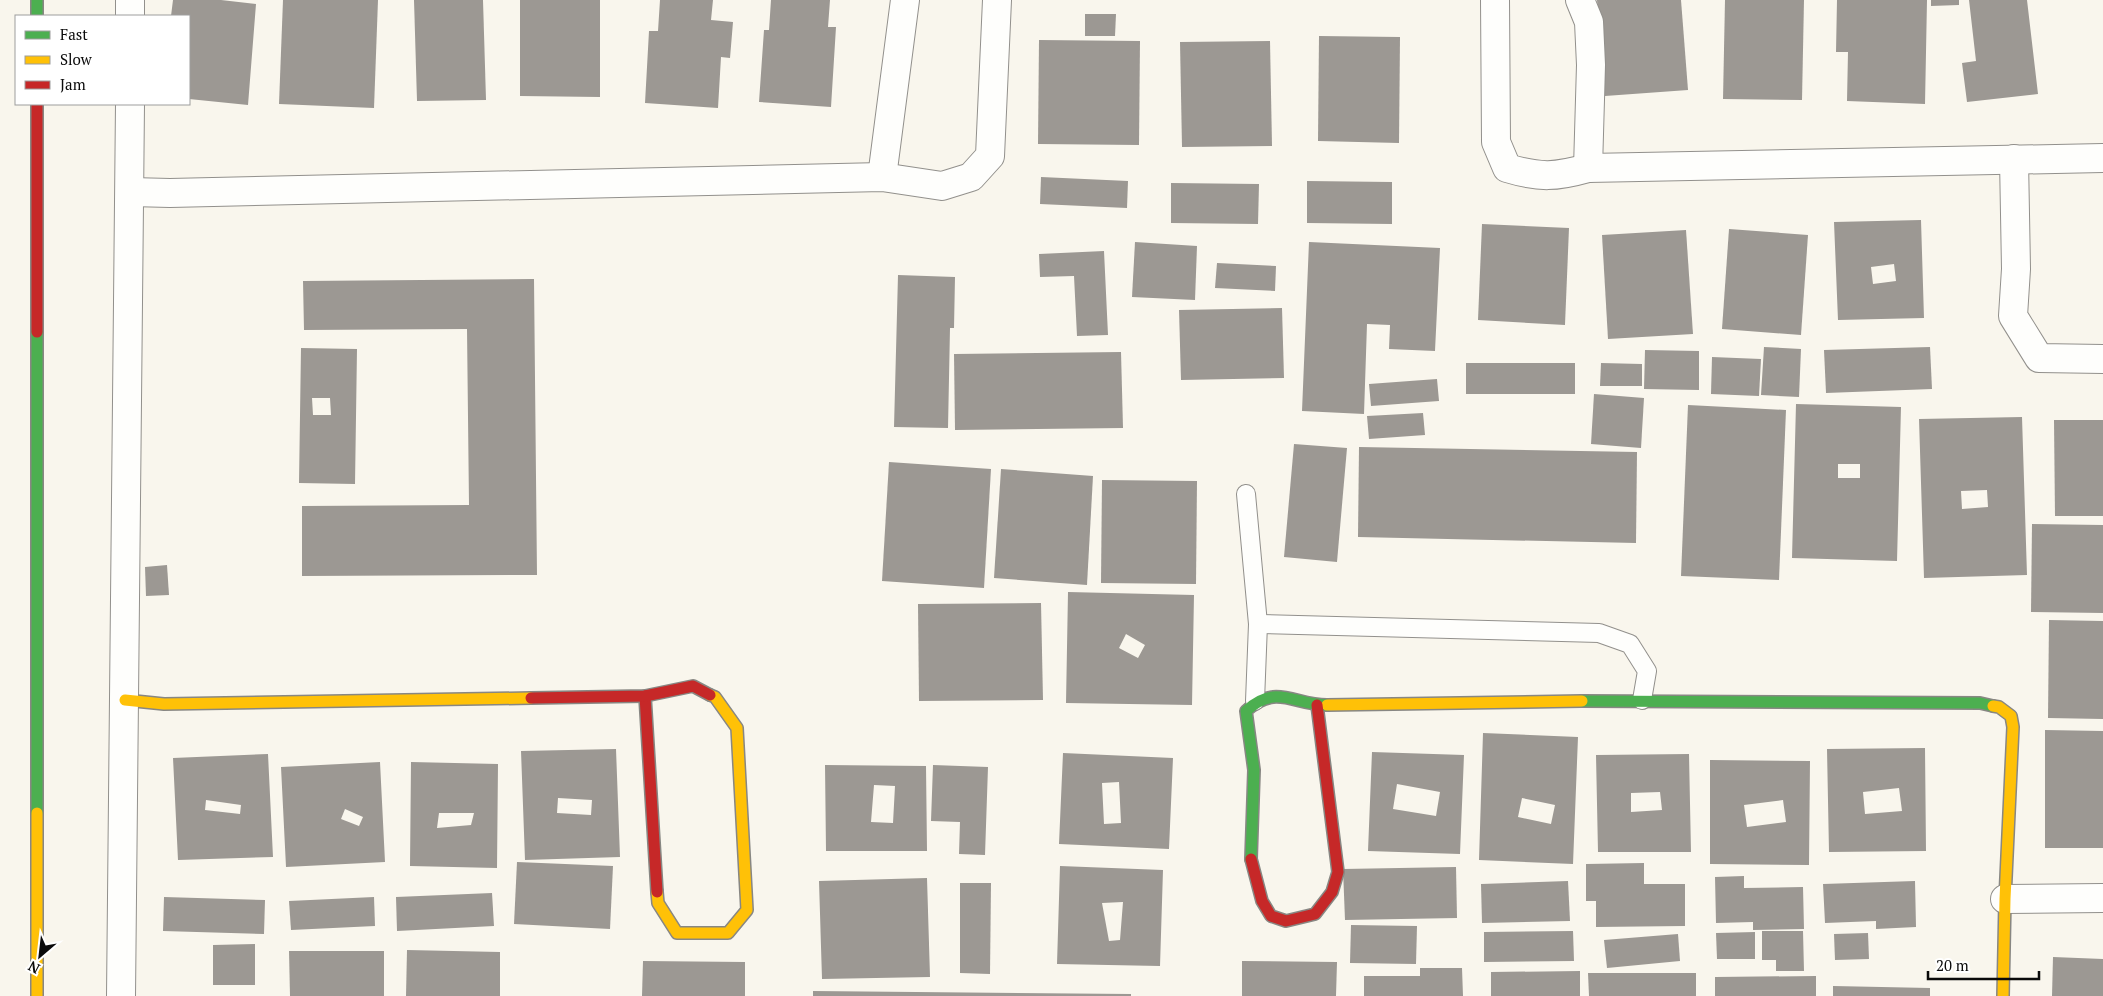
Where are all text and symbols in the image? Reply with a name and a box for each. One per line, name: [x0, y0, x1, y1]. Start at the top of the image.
legend: [15, 15, 190, 105]
text: Fast: [60, 24, 88, 44]
text: Slow: [60, 49, 93, 69]
text: Jam: [60, 74, 86, 94]
north arrow: [15, 931, 65, 981]
scale bar: [1928, 948, 2039, 980]
text: 20 m: [1936, 955, 1969, 975]
text: N: [24, 957, 43, 979]

